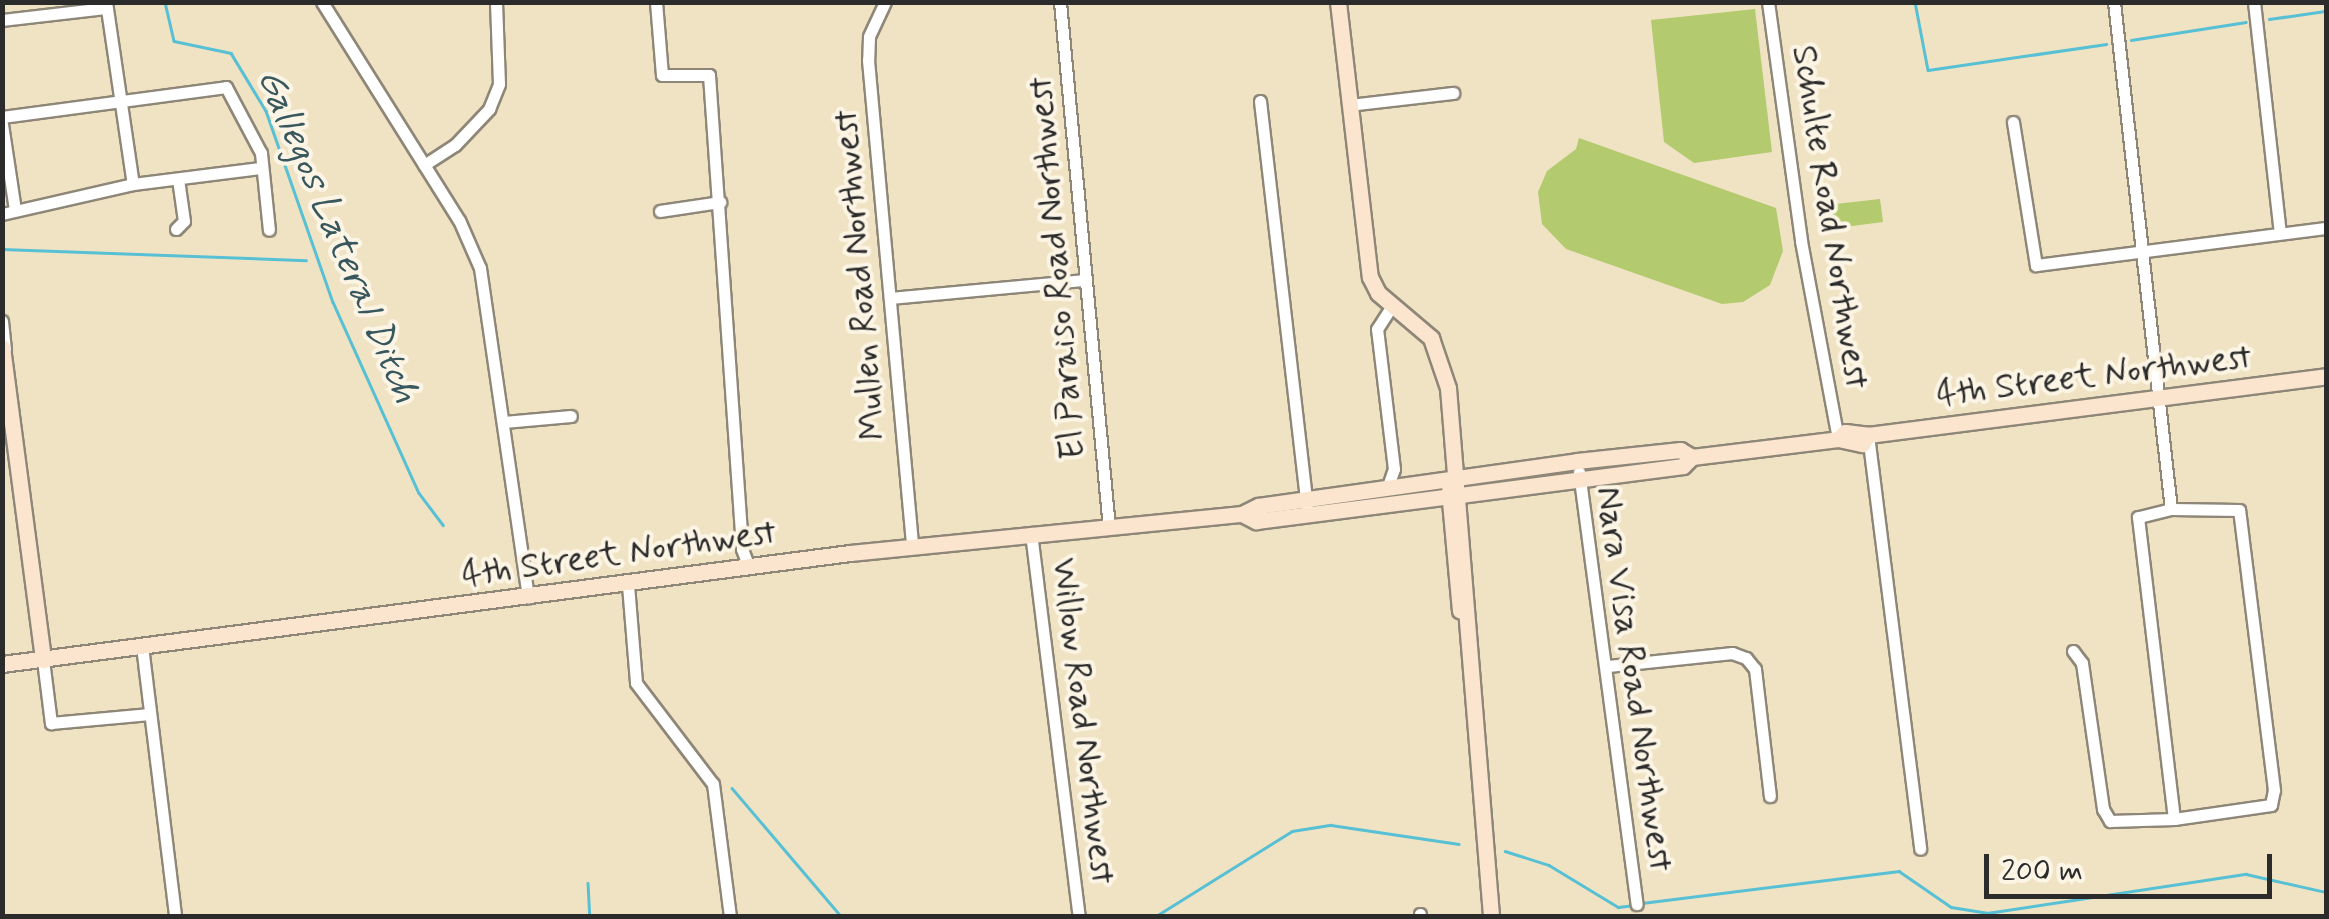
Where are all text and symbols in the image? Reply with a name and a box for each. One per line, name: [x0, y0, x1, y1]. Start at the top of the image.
street label: Schulte Road Northwest: [1782, 44, 1878, 390]
water label: Gallegos Lateral Ditch: [247, 64, 427, 408]
street label: El Paraiso Road Northwest: [1020, 77, 1094, 459]
street label: Mullen Road Northwest: [825, 108, 895, 442]
street label: 4th Street Northwest: [1935, 336, 2253, 416]
street label: Nara Visa Road Northwest: [1587, 488, 1681, 870]
street label: 4th Street Northwest: [460, 511, 778, 597]
street label: Willow Road Northwest: [1042, 555, 1124, 887]
scale bar: [1989, 834, 2276, 896]
text: 200 m: [2001, 852, 2083, 891]

